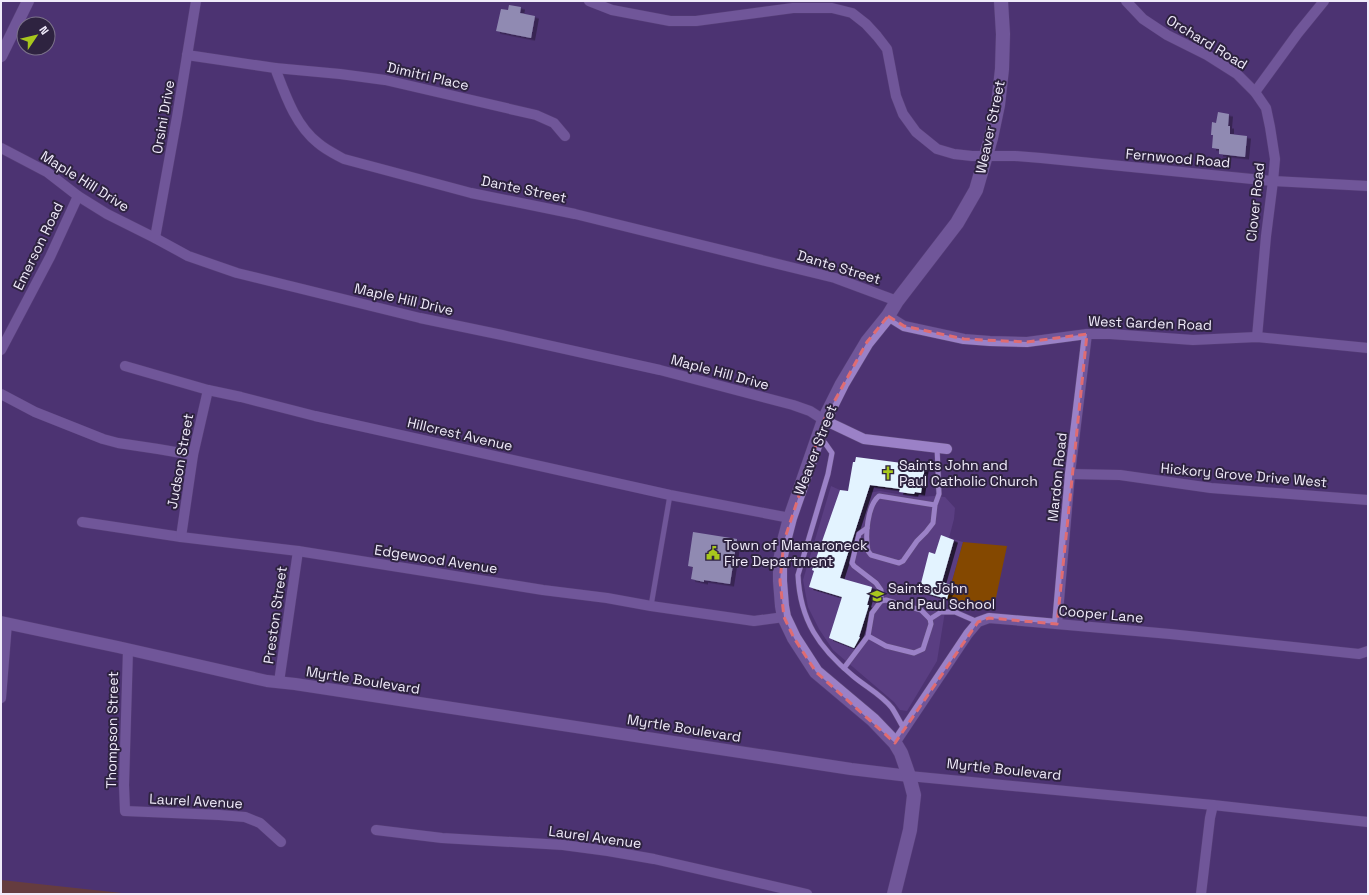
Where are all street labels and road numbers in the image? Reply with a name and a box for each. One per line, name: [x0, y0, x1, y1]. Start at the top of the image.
street label: Orchard Road: [1163, 11, 1251, 73]
street label: Dimitri Place: [385, 58, 471, 94]
street label: Orsini Drive: [148, 79, 178, 155]
street label: Weaver Street: [971, 79, 1009, 175]
street label: Fernwood Road: [1125, 144, 1231, 172]
street label: Maple Hill Drive: [37, 147, 133, 215]
street label: Clover Road: [1242, 161, 1268, 243]
street label: Dante Street: [480, 171, 568, 207]
street label: Emerson Road: [9, 199, 67, 293]
street label: Dante Street: [795, 246, 883, 288]
street label: Maple Hill Drive: [353, 279, 455, 319]
street label: West Garden Road: [1088, 312, 1212, 334]
street label: Maple Hill Drive: [669, 350, 771, 394]
street label: Weaver Street: [790, 402, 840, 498]
street label: Judson Street: [163, 412, 197, 510]
street label: Hillcrest Avenue: [406, 413, 514, 455]
street label: Mardon Road: [1043, 432, 1071, 522]
street label: Hickory Grove Drive West: [1160, 459, 1328, 491]
street label: Edgewood Avenue: [373, 540, 499, 578]
street label: Preston Street: [259, 565, 291, 665]
street label: Cooper Lane: [1058, 601, 1144, 627]
street label: Myrtle Boulevard: [305, 662, 421, 698]
street label: Thompson Street: [102, 671, 122, 789]
street label: Myrtle Boulevard: [626, 710, 742, 746]
street label: Myrtle Boulevard: [946, 754, 1062, 784]
street label: Laurel Avenue: [149, 790, 243, 812]
street label: Laurel Avenue: [547, 822, 643, 852]

